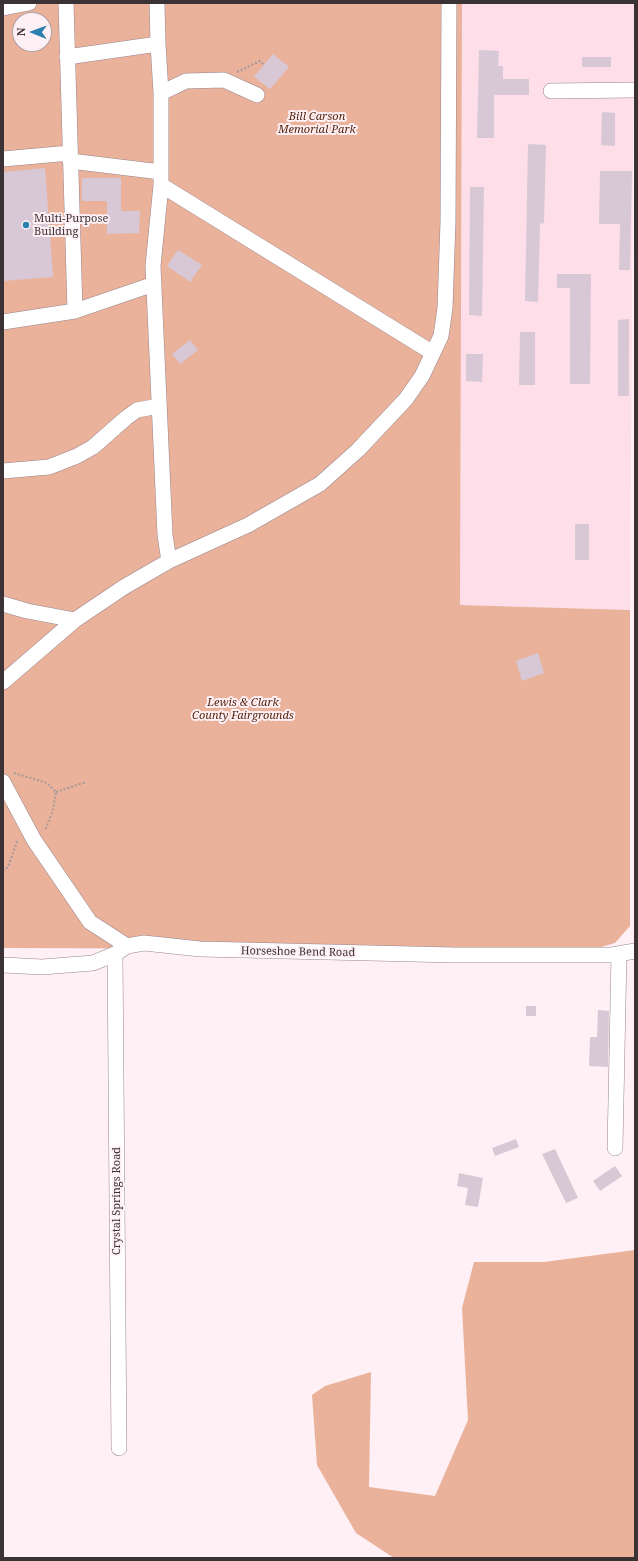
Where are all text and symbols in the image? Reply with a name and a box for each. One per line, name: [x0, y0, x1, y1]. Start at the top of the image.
north arrow: [12, 12, 52, 52]
text: N: [13, 27, 28, 36]
park label: Bill Carson Memorial Park: [278, 110, 356, 136]
place label: Multi-Purpose Building: [34, 212, 108, 238]
marker: Multi-Purpose Building: [21, 220, 31, 230]
park label: Lewis & Clark County Fairgrounds: [192, 696, 294, 722]
street label: Horseshoe Bend Road: [241, 944, 355, 960]
street label: Crystal Springs Road: [110, 1147, 124, 1255]

